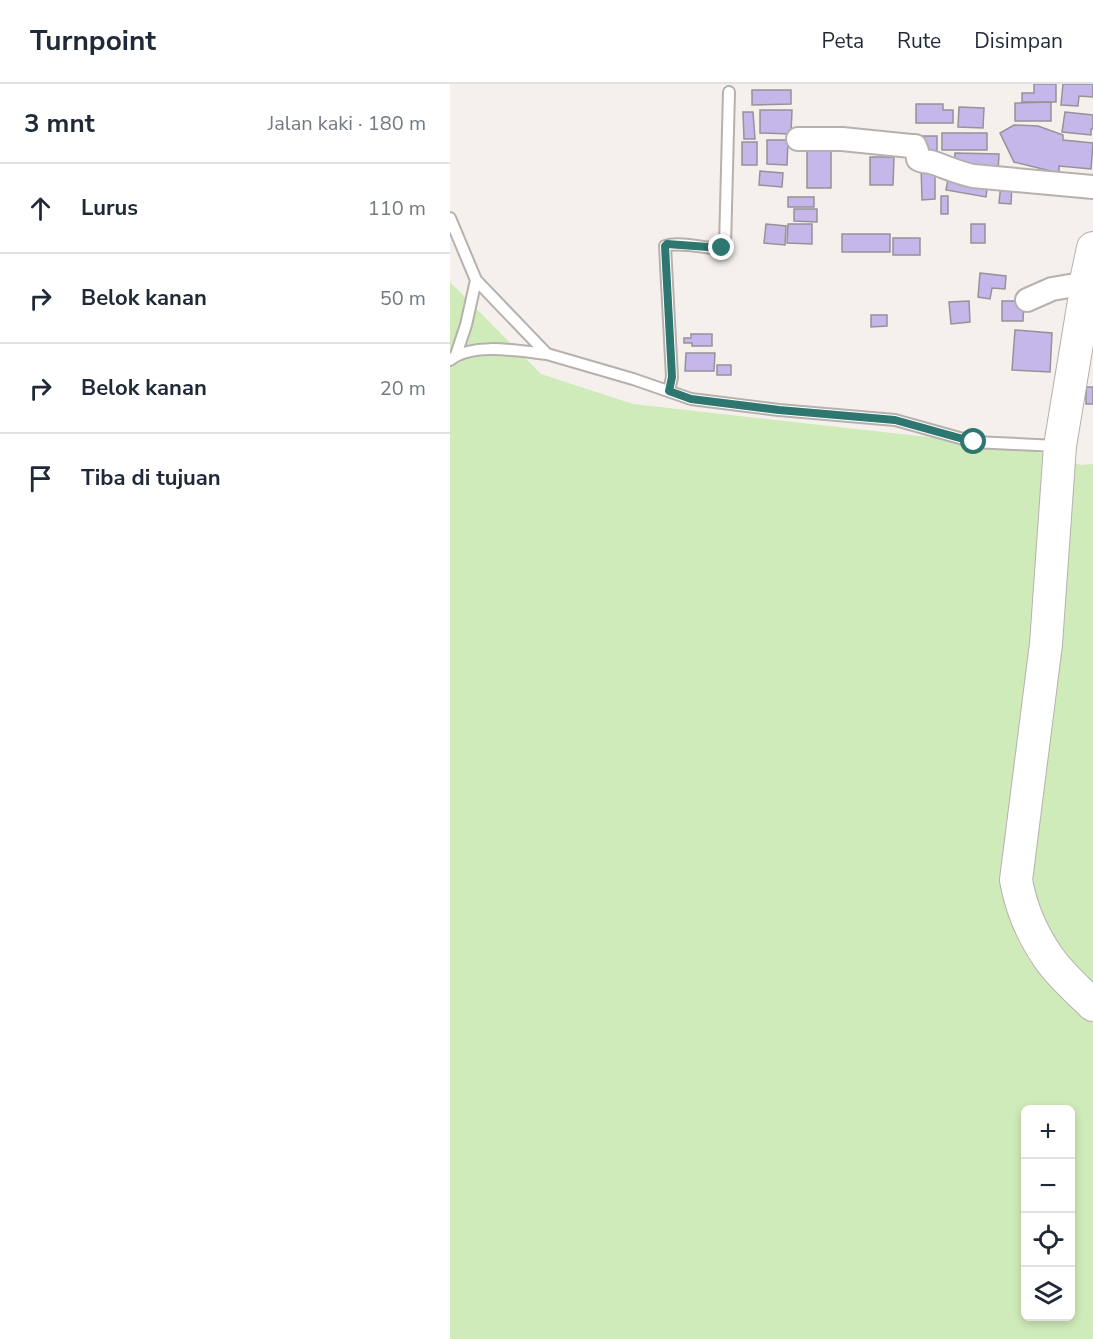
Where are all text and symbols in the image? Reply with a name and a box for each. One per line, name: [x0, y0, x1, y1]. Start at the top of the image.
text: Turnpoint: [30, 22, 156, 60]
text: Peta: [822, 27, 864, 55]
text: Rute: [897, 27, 941, 55]
text: Disimpan: [974, 27, 1063, 55]
text: 3 mnt: [24, 106, 95, 141]
text: Jalan kaki · 180 m: [268, 110, 426, 137]
icon: ahead: [24, 192, 57, 225]
text: Lurus: [81, 193, 138, 223]
text: 110 m: [368, 195, 426, 222]
route end: [708, 234, 734, 260]
icon: right: [24, 282, 57, 315]
text: Belok kanan: [81, 283, 207, 313]
text: 50 m: [380, 285, 426, 312]
icon: right: [24, 372, 57, 405]
text: Belok kanan: [81, 373, 207, 403]
text: 20 m: [380, 375, 426, 402]
route start: [960, 428, 986, 454]
icon: arrive: [24, 462, 57, 495]
text: Tiba di tujuan: [81, 463, 221, 493]
map controls: [1021, 1105, 1075, 1321]
button: +: [1021, 1105, 1075, 1159]
button: −: [1021, 1159, 1075, 1213]
button: locate: [1021, 1213, 1075, 1267]
button: layers: [1021, 1267, 1075, 1321]

